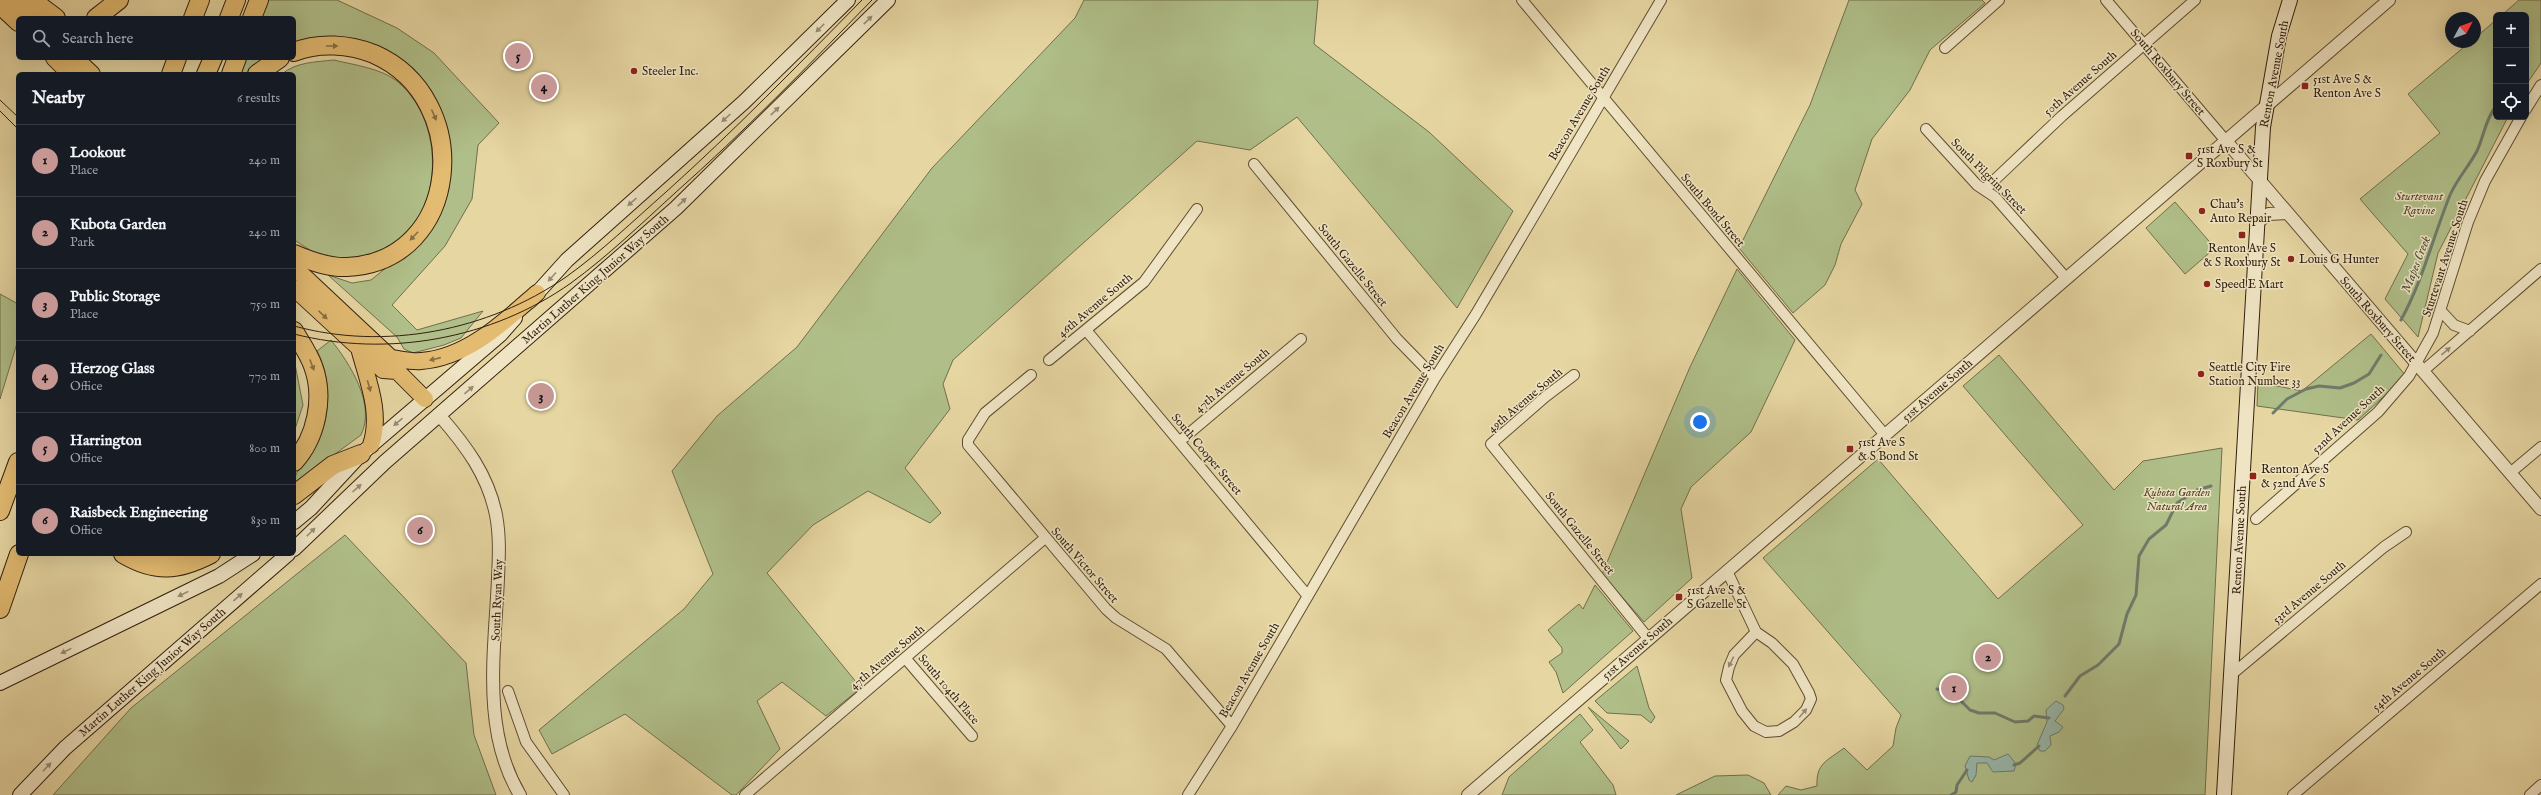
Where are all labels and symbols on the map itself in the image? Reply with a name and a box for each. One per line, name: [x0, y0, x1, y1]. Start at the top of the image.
north arrow: [2445, 12, 2481, 48]
one-way arrow: [863, 15, 873, 25]
street label: Renton Avenue South: [2257, 19, 2292, 129]
one-way arrow: [815, 23, 825, 33]
street label: South Roxbury Street: [2127, 26, 2208, 119]
pin: 5: [505, 41, 531, 71]
one-way arrow: [326, 43, 339, 49]
street label: 50th Avenue South: [2041, 47, 2120, 119]
street label: Beacon Avenue South: [1545, 63, 1614, 163]
place label: Steeler Inc.: [642, 64, 698, 79]
marker: Steeler Inc.: [629, 66, 639, 76]
pin: 4: [531, 72, 557, 102]
place label: 51st Ave S & Renton Ave S: [2313, 72, 2381, 101]
marker: 51st Ave S & Renton Ave S: [2300, 81, 2310, 91]
one-way arrow: [770, 106, 780, 116]
one-way arrow: [431, 109, 437, 121]
one-way arrow: [721, 113, 732, 122]
street label: South Pilgrim Street: [1948, 135, 2030, 217]
place label: 51st Ave S & S Roxbury St: [2197, 142, 2263, 171]
marker: 51st Ave S & S Roxbury St: [2184, 151, 2194, 161]
street label: South Bond Street: [1677, 170, 1748, 250]
park label: Sturtevant Ravine: [2395, 189, 2444, 218]
one-way arrow: [627, 197, 637, 206]
one-way arrow: [677, 197, 687, 207]
place label: Chau's Auto Repair: [2209, 197, 2272, 227]
street label: Sturtevant Avenue South: [2419, 197, 2472, 319]
marker: Chau's Auto Repair: [2197, 206, 2207, 216]
street label: Martin Luther King Junior Way South: [519, 211, 673, 348]
street label: South Gazelle Street: [1315, 221, 1391, 310]
marker: Renton Ave S & S Roxbury St: [2237, 230, 2247, 240]
one-way arrow: [409, 231, 418, 241]
water label: Mapes Creek: [2398, 233, 2435, 295]
place label: Renton Ave S & S Roxbury St: [2203, 241, 2281, 270]
place label: Louis G Hunter: [2299, 252, 2380, 267]
marker: Louis G Hunter: [2286, 254, 2296, 264]
street label: 46th Avenue South: [1055, 269, 1136, 341]
one-way arrow: [547, 272, 556, 282]
street label: South Roxbury Street: [2336, 273, 2419, 365]
place label: Speed E Mart: [2215, 277, 2284, 293]
marker: Speed E Mart: [2202, 279, 2212, 289]
one-way arrow: [318, 310, 328, 320]
street label: Beacon Avenue South: [1379, 341, 1448, 441]
street label: 47th Avenue South: [1192, 344, 1273, 416]
one-way arrow: [2441, 346, 2451, 356]
street label: 51st Avenue South: [1899, 355, 1976, 425]
one-way arrow: [429, 356, 441, 362]
one-way arrow: [310, 360, 316, 372]
place label: Seattle City Fire Station Number 33: [2209, 360, 2301, 389]
street label: 49th Avenue South: [1485, 364, 1566, 436]
marker: Seattle City Fire Station Number 33: [2196, 369, 2206, 379]
one-way arrow: [366, 380, 372, 392]
pin: 3: [528, 381, 554, 411]
street label: 52nd Avenue South: [2309, 381, 2388, 457]
one-way arrow: [465, 386, 474, 395]
street label: South Cooper Street: [1167, 410, 1245, 499]
your location: [1690, 412, 1710, 432]
one-way arrow: [394, 417, 403, 426]
place label: 51st Ave S & S Bond St: [1858, 435, 1918, 464]
marker: 51st Ave S & S Bond St: [1845, 444, 1855, 454]
place label: Renton Ave S & 52nd Ave S: [2261, 462, 2329, 491]
marker: Renton Ave S & 52nd Ave S: [2248, 471, 2258, 481]
one-way arrow: [352, 483, 362, 493]
park label: Kubota Garden Natural Area: [2143, 485, 2211, 514]
street label: Renton Avenue South: [2229, 485, 2250, 595]
street label: South Gazelle Street: [1542, 489, 1618, 578]
pin: 6: [407, 515, 433, 545]
street label: South Victor Street: [1048, 524, 1122, 606]
one-way arrow: [306, 527, 316, 537]
street label: 53rd Avenue South: [2270, 557, 2349, 627]
street label: South Ryan Way: [489, 559, 506, 641]
place label: 51st Ave S & S Gazelle St: [1687, 583, 1746, 612]
one-way arrow: [177, 591, 188, 597]
marker: 51st Ave S & S Gazelle St: [1674, 592, 1684, 602]
one-way arrow: [233, 593, 244, 602]
street label: Martin Luther King Junior Way South: [76, 604, 230, 741]
street label: 51st Avenue South: [1599, 613, 1676, 683]
street label: Beacon Avenue South: [1216, 619, 1283, 721]
street label: 47th Avenue South: [847, 621, 928, 693]
pin: 2: [1975, 642, 2001, 672]
street label: 54th Avenue South: [2369, 644, 2450, 715]
one-way arrow: [60, 648, 71, 654]
street label: South 104th Place: [915, 651, 983, 728]
one-way arrow: [1728, 656, 1734, 667]
pin: 1: [1941, 673, 1967, 703]
one-way arrow: [1798, 708, 1807, 718]
one-way arrow: [42, 762, 52, 772]

